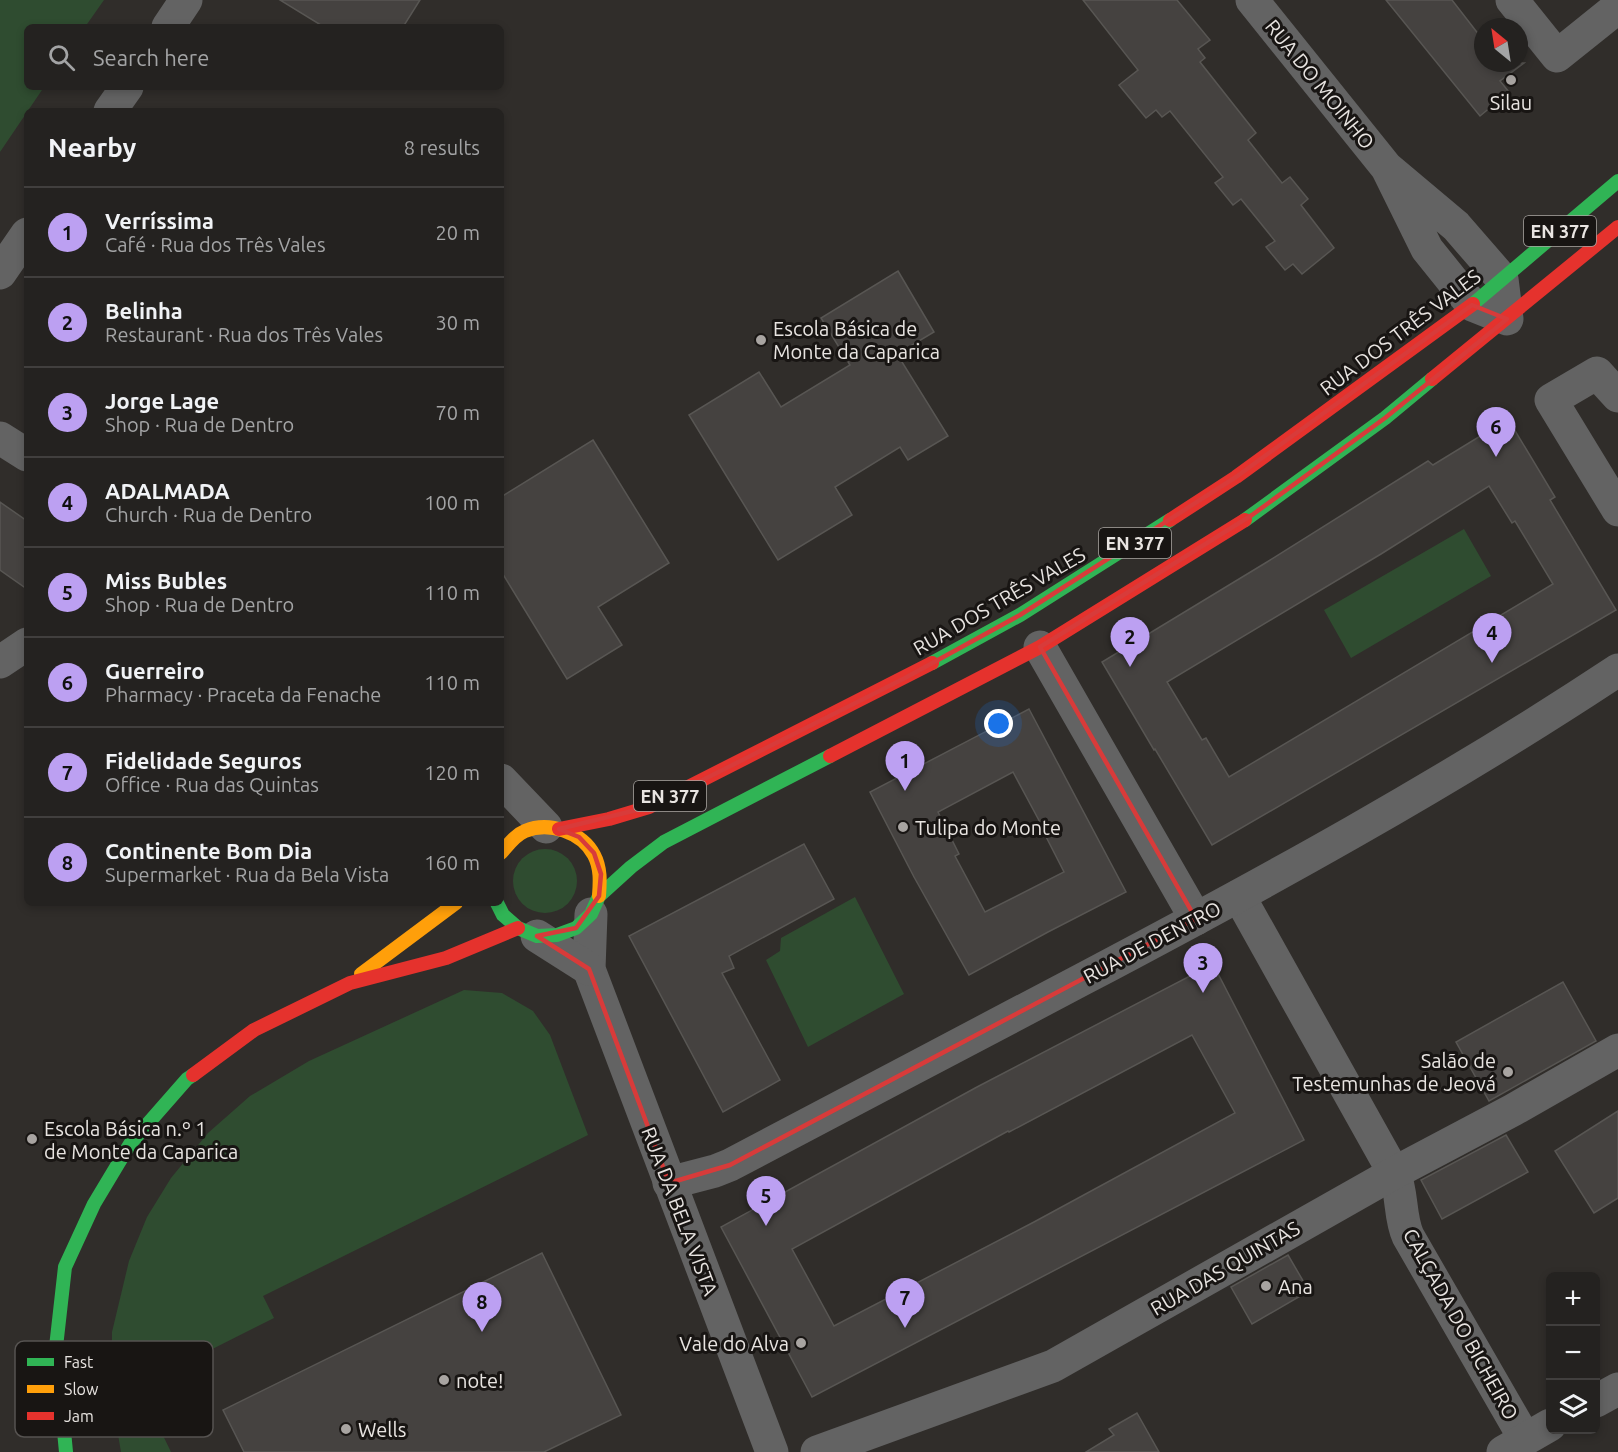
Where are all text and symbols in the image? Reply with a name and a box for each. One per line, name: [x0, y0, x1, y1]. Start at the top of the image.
street label: RUA DO MOINHO: [1261, 15, 1379, 153]
north arrow: [1474, 18, 1528, 72]
search box: [24, 24, 504, 90]
icon: search: [45, 41, 78, 74]
text: Search here: [93, 45, 209, 70]
marker: Silau: [1504, 73, 1518, 87]
place label: Silau: [1490, 91, 1532, 114]
text: Nearby: [48, 133, 136, 162]
text: 8 results: [404, 136, 480, 159]
text: Verríssima: [105, 208, 214, 233]
road number: EN 377: [1524, 216, 1596, 246]
text: 1: [62, 221, 73, 244]
text: 20 m: [436, 221, 480, 244]
text: Café · Rua dos Três Vales: [105, 233, 326, 256]
street label: RUA DOS TRÊS VALES: [1315, 264, 1485, 400]
text: Belinha: [105, 298, 183, 323]
text: 2: [62, 311, 73, 334]
text: 30 m: [436, 311, 480, 334]
place label: Escola Básica de Monte da Caparica: [773, 317, 940, 363]
text: Restaurant · Rua dos Três Vales: [105, 323, 383, 346]
marker: Escola Básica de Monte da Caparica: [754, 333, 768, 347]
text: Jorge Lage: [105, 388, 219, 413]
text: 3: [62, 401, 73, 424]
text: 70 m: [436, 401, 480, 424]
pin: 6: [1476, 408, 1516, 457]
text: Shop · Rua de Dentro: [105, 413, 294, 436]
text: ADALMADA: [105, 478, 230, 503]
text: 4: [62, 491, 73, 514]
text: 100 m: [424, 491, 480, 514]
text: Church · Rua de Dentro: [105, 503, 312, 526]
road number: EN 377: [1099, 528, 1171, 558]
street label: RUA DOS TRÊS VALES: [909, 542, 1089, 660]
text: Miss Bubles: [105, 568, 227, 593]
text: 5: [62, 581, 73, 604]
text: 110 m: [424, 581, 480, 604]
text: Shop · Rua de Dentro: [105, 593, 294, 616]
pin: 4: [1472, 614, 1512, 663]
pin: 2: [1110, 618, 1150, 667]
text: Guerreiro: [105, 658, 205, 683]
text: 6: [62, 671, 73, 694]
text: 110 m: [424, 671, 480, 694]
text: Pharmacy · Praceta da Fenache: [105, 683, 381, 706]
your location: [984, 709, 1013, 738]
pin: 1: [886, 742, 924, 791]
text: Fidelidade Seguros: [105, 748, 302, 773]
text: 7: [62, 761, 73, 784]
text: 120 m: [424, 761, 480, 784]
text: Office · Rua das Quintas: [105, 773, 319, 796]
road number: EN 377: [634, 781, 706, 811]
place label: Tulipa do Monte: [915, 816, 1061, 839]
marker: Tulipa do Monte: [896, 820, 910, 834]
text: Continente Bom Dia: [105, 838, 312, 863]
text: 8: [62, 851, 73, 874]
text: 160 m: [424, 851, 480, 874]
text: Supermarket · Rua da Bela Vista: [105, 863, 389, 886]
street label: RUA DE DENTRO: [1079, 896, 1225, 988]
pin: 3: [1184, 944, 1222, 993]
place label: Salão de Testemunhas de Jeová: [1292, 1049, 1496, 1095]
marker: Salão de Testemunhas de Jeová: [1501, 1065, 1515, 1079]
place label: Escola Básica n.º 1 de Monte da Caparica: [44, 1117, 238, 1163]
street label: RUA DA BELA VISTA: [637, 1123, 723, 1299]
marker: Escola Básica n.º 1 de Monte da Caparica: [25, 1132, 39, 1146]
pin: 5: [746, 1176, 786, 1226]
street label: RUA DAS QUINTAS: [1146, 1216, 1304, 1320]
street label: CALÇADA DO BICHEIRO: [1399, 1224, 1523, 1424]
map controls: [1546, 1272, 1600, 1434]
button: +: [1546, 1272, 1600, 1326]
place label: Ana: [1278, 1275, 1313, 1298]
pin: 7: [886, 1278, 924, 1328]
marker: Ana: [1259, 1279, 1273, 1293]
pin: 8: [462, 1282, 502, 1332]
button: −: [1546, 1326, 1600, 1380]
place label: Vale do Alva: [679, 1332, 789, 1355]
marker: Vale do Alva: [794, 1336, 808, 1350]
legend: [15, 1341, 213, 1437]
text: Fast: [64, 1353, 94, 1371]
place label: note!: [456, 1369, 503, 1392]
marker: note!: [437, 1373, 451, 1387]
text: Slow: [64, 1380, 99, 1398]
button: layers: [1546, 1380, 1600, 1434]
text: Jam: [64, 1407, 94, 1425]
place label: Wells: [358, 1418, 406, 1441]
marker: Wells: [339, 1422, 353, 1436]

